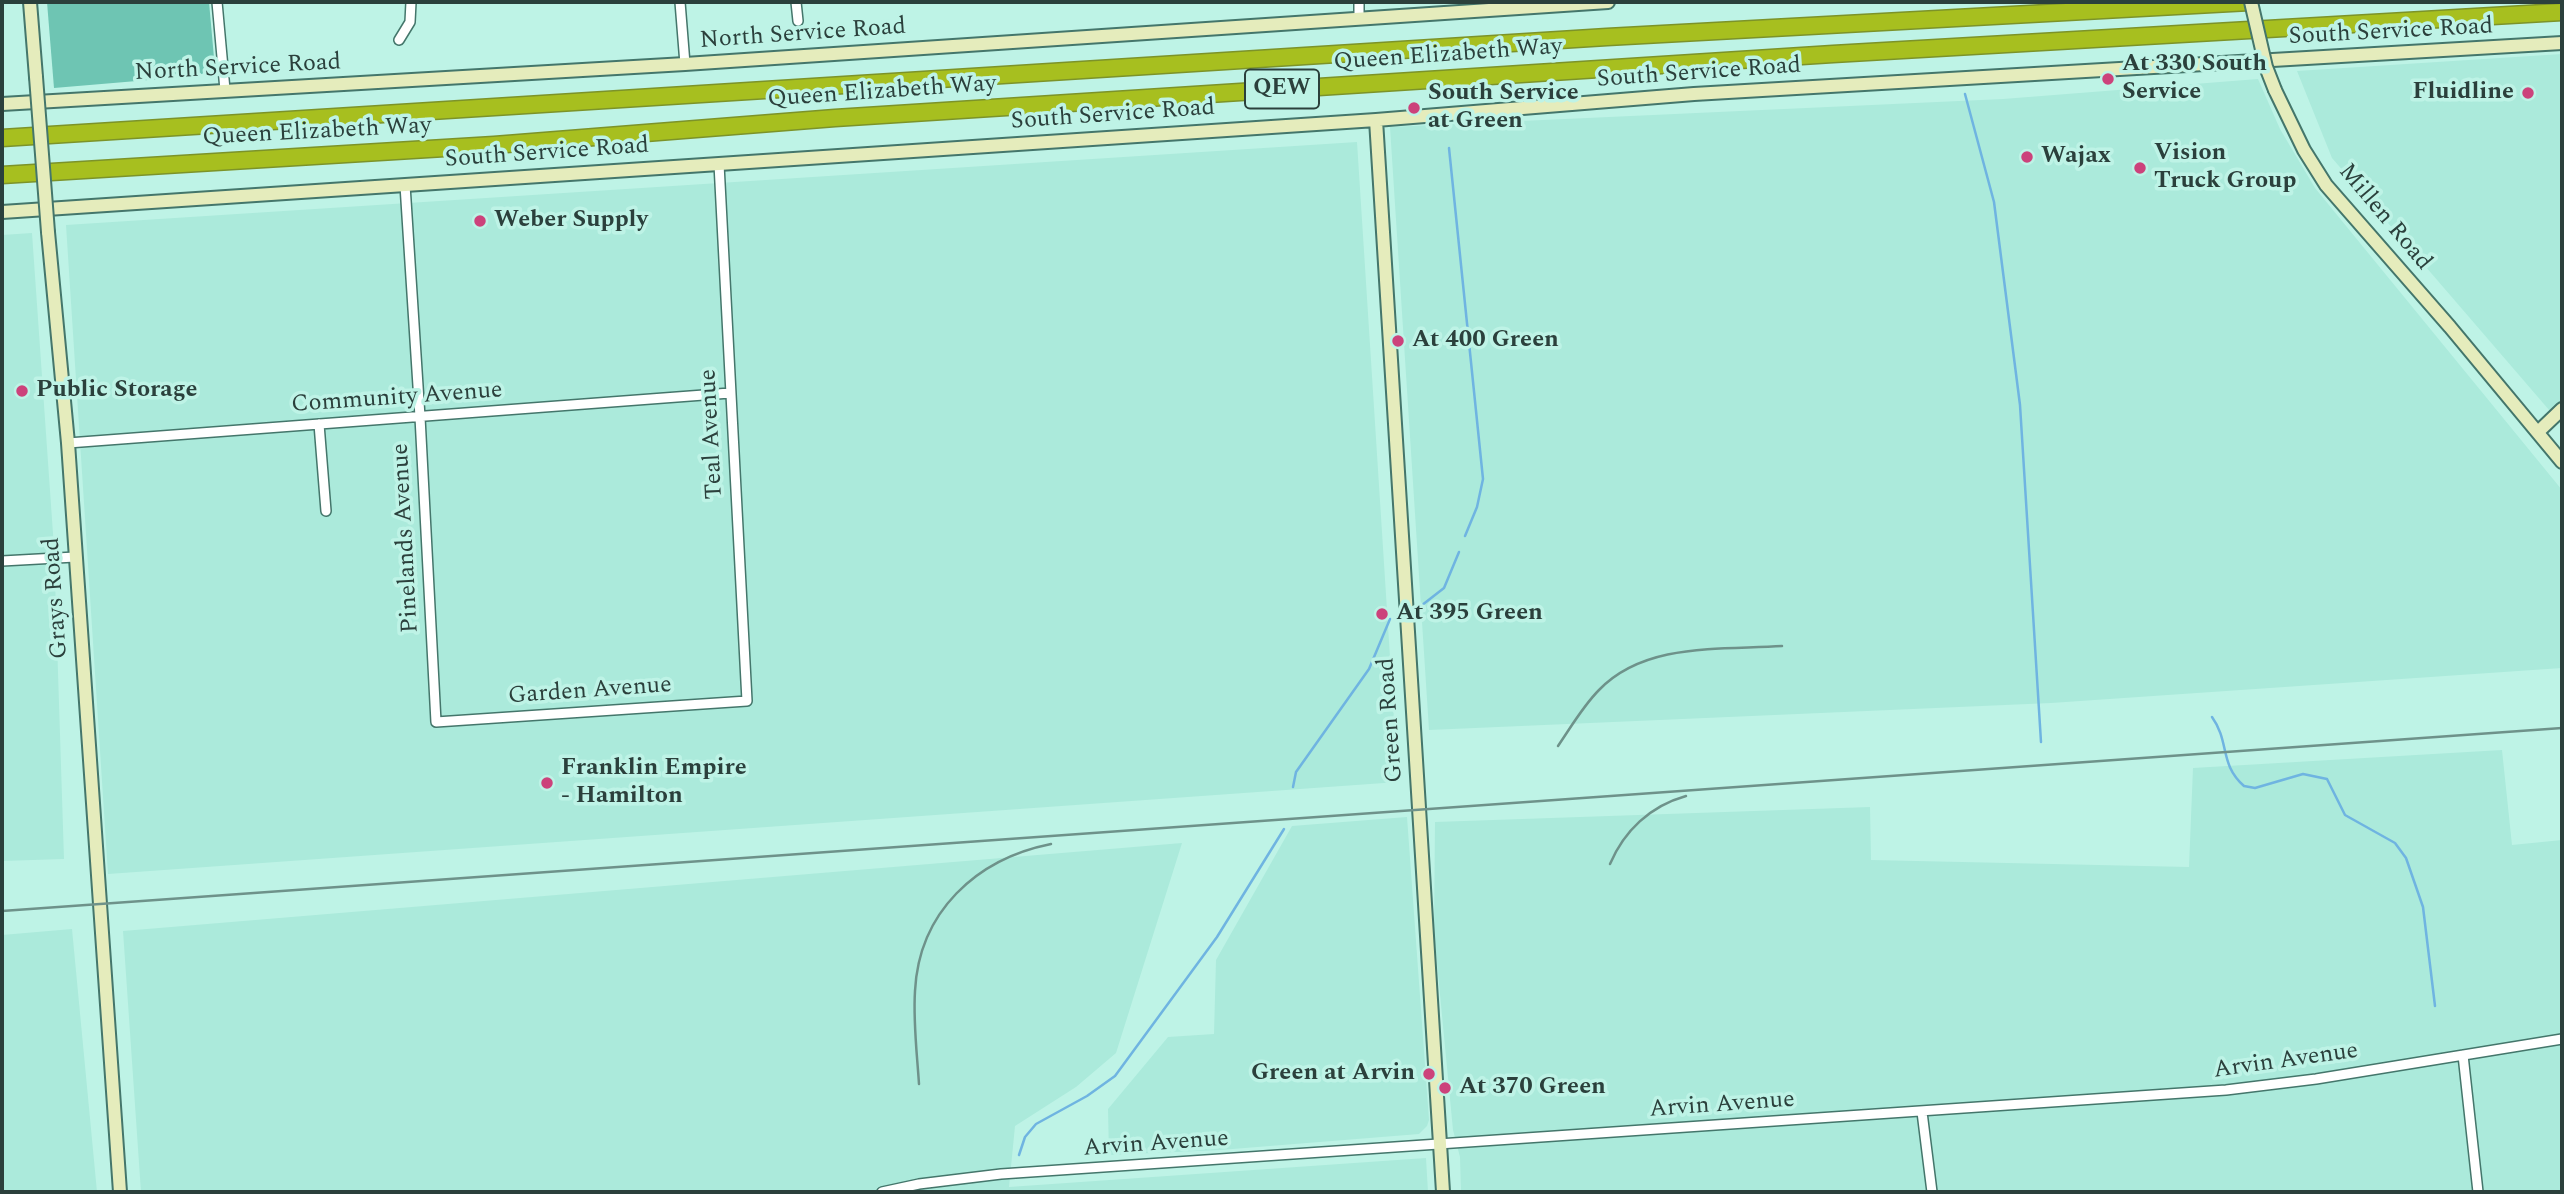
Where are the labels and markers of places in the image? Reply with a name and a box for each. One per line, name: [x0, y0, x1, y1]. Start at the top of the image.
place label: At 330 South Service: [2122, 51, 2267, 107]
marker: At 330 South Service: [2100, 71, 2116, 87]
place label: Fluidline: [2413, 79, 2514, 107]
place label: South Service at Green: [1428, 80, 1579, 136]
marker: Fluidline: [2520, 85, 2536, 101]
marker: South Service at Green: [1406, 100, 1422, 116]
place label: Vision Truck Group: [2154, 140, 2296, 196]
place label: Wajax: [2041, 143, 2111, 171]
marker: Wajax: [2019, 149, 2035, 165]
marker: Vision Truck Group: [2132, 160, 2148, 176]
place label: Weber Supply: [494, 207, 648, 235]
marker: Weber Supply: [472, 213, 488, 229]
place label: At 400 Green: [1412, 327, 1559, 355]
marker: At 400 Green: [1390, 333, 1406, 349]
place label: Public Storage: [36, 377, 197, 405]
marker: Public Storage: [14, 383, 30, 399]
place label: At 395 Green: [1396, 600, 1543, 628]
marker: At 395 Green: [1374, 606, 1390, 622]
place label: Franklin Empire - Hamilton: [561, 755, 747, 811]
marker: Franklin Empire - Hamilton: [539, 775, 555, 791]
place label: Green at Arvin: [1251, 1060, 1415, 1088]
marker: Green at Arvin: [1421, 1066, 1437, 1082]
place label: At 370 Green: [1459, 1074, 1606, 1102]
marker: At 370 Green: [1437, 1080, 1453, 1096]

